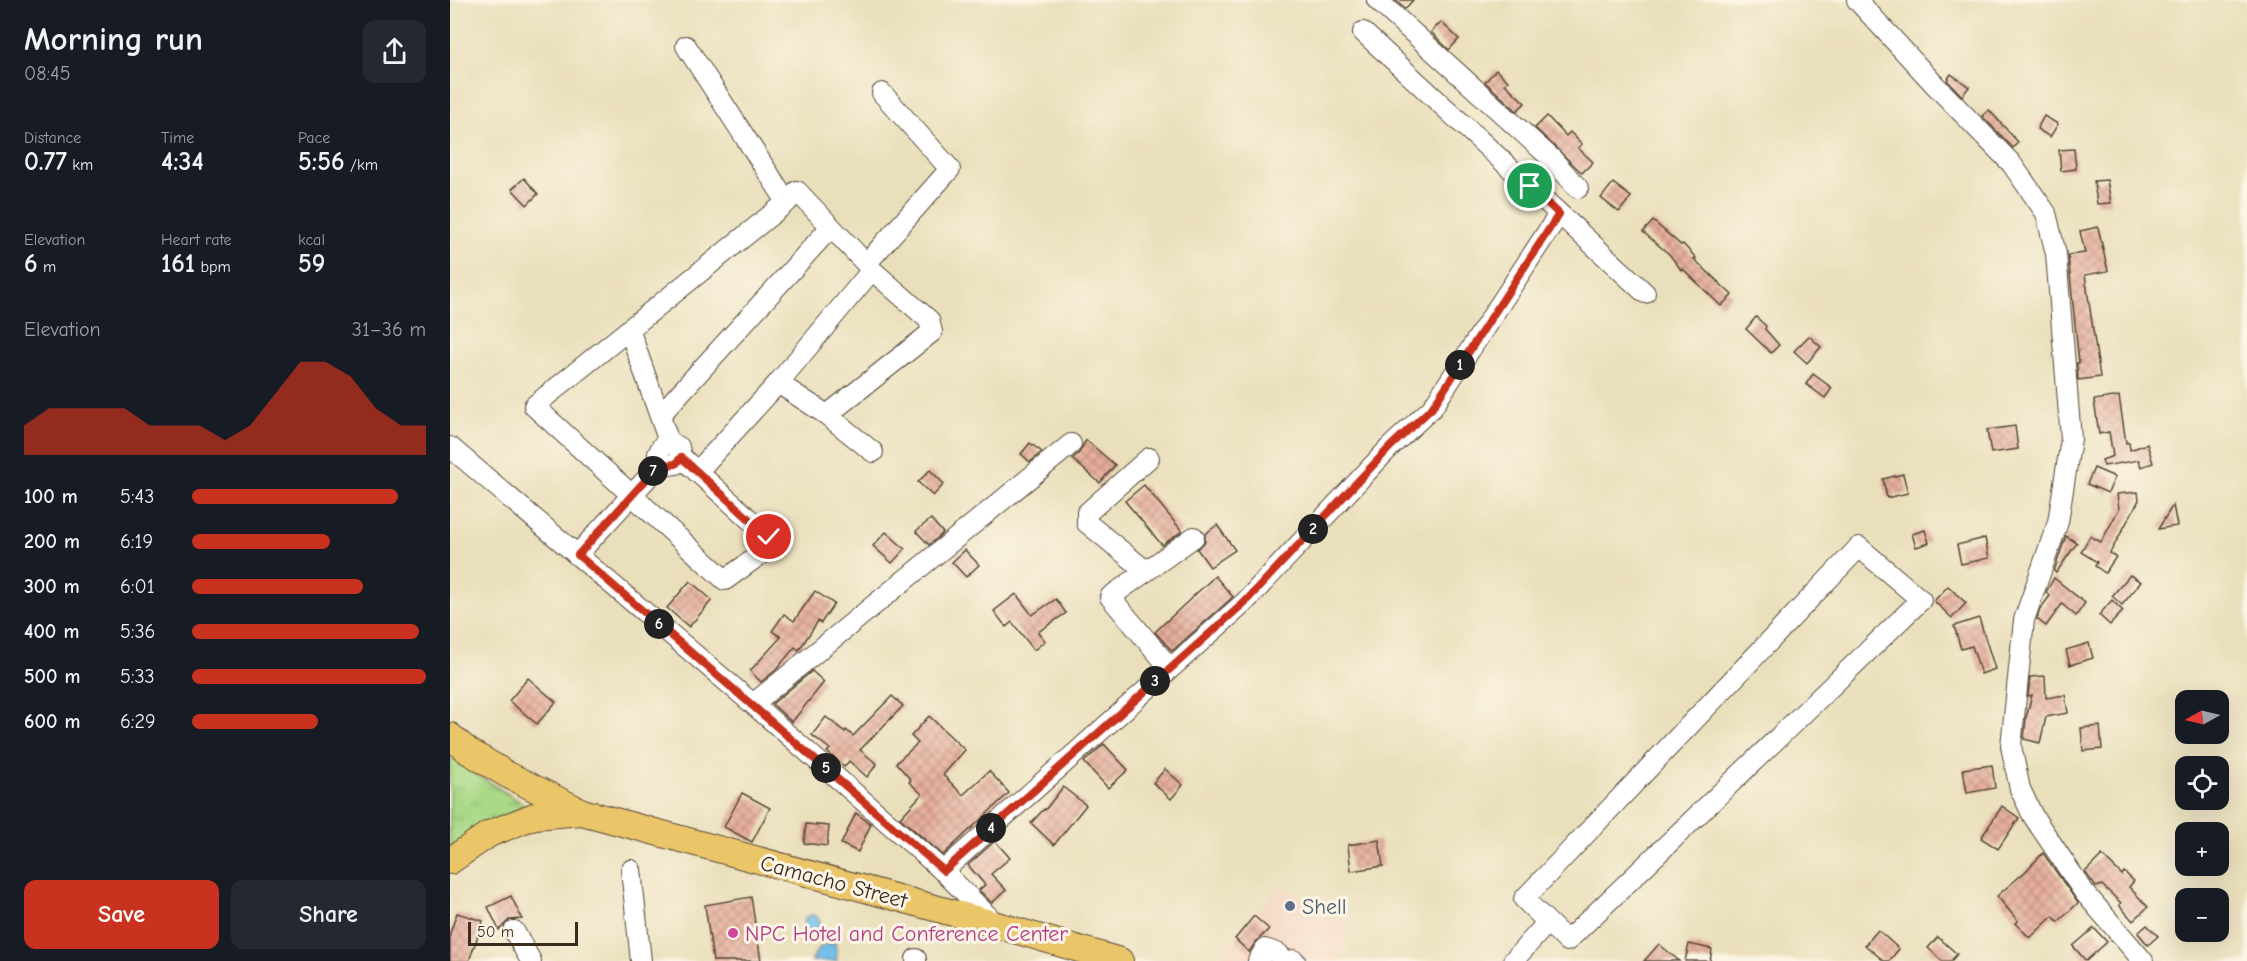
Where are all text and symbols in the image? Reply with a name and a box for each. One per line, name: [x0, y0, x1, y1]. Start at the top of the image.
text: Morning run: [24, 20, 203, 58]
button: share: [363, 20, 426, 83]
text: 08:45: [24, 62, 71, 85]
text: Distance: [24, 129, 81, 147]
text: Time: [161, 129, 194, 147]
text: Pace: [298, 129, 330, 147]
text: 0.77: [24, 147, 67, 177]
text: 4:34: [161, 147, 204, 177]
text: 5:56: [298, 147, 345, 177]
text: km: [67, 156, 93, 174]
text: /km: [345, 156, 378, 174]
pin: [1504, 160, 1555, 211]
icon: arrive: [1513, 169, 1546, 202]
text: Elevation: [24, 231, 85, 249]
text: Heart rate: [161, 231, 232, 249]
text: kcal: [298, 231, 325, 249]
text: 6: [24, 249, 38, 279]
text: 161: [161, 249, 195, 279]
text: 59: [298, 249, 325, 279]
text: m: [38, 258, 56, 276]
text: bpm: [195, 258, 231, 276]
text: Elevation: [24, 318, 101, 341]
text: 31–36 m: [352, 318, 426, 341]
pin: 1: [1445, 350, 1475, 380]
text: 1: [1457, 356, 1463, 374]
pin: 7: [638, 456, 668, 486]
text: 7: [649, 462, 657, 480]
text: 100 m: [24, 485, 78, 508]
text: 5:43: [120, 485, 154, 508]
pin: [743, 511, 794, 562]
pin: 2: [1298, 514, 1328, 544]
icon: check: [752, 520, 785, 553]
text: 2: [1309, 520, 1317, 538]
text: 200 m: [24, 530, 80, 553]
text: 6:19: [120, 530, 153, 553]
text: 300 m: [24, 575, 80, 598]
text: 6:01: [120, 575, 155, 598]
pin: 6: [644, 609, 674, 639]
text: 6: [655, 615, 663, 633]
text: 400 m: [24, 620, 79, 643]
text: 5:36: [120, 620, 155, 643]
text: 500 m: [24, 665, 81, 688]
text: 5:33: [120, 665, 155, 688]
pin: 3: [1140, 666, 1170, 696]
text: 3: [1151, 672, 1159, 690]
north arrow: [2175, 690, 2229, 744]
map controls: [2175, 690, 2229, 942]
text: 600 m: [24, 710, 80, 733]
text: 6:29: [120, 710, 156, 733]
pin: 5: [811, 753, 841, 783]
button: locate: [2175, 756, 2229, 810]
text: 5: [822, 759, 830, 777]
pin: 4: [976, 813, 1006, 843]
text: 4: [987, 819, 995, 837]
button: +: [2175, 822, 2229, 876]
street label: Camacho Street: [758, 850, 911, 914]
button: Save: [24, 880, 219, 949]
button: Share: [231, 880, 426, 949]
button: −: [2175, 888, 2229, 942]
place label: Shell: [1302, 894, 1347, 920]
marker: Shell: [1283, 899, 1297, 913]
scale bar: [468, 919, 578, 946]
place label: NPC Hotel and Conference Center: [745, 921, 1068, 947]
text: 50 m: [477, 923, 514, 941]
marker: NPC Hotel and Conference Center: [726, 926, 740, 940]

